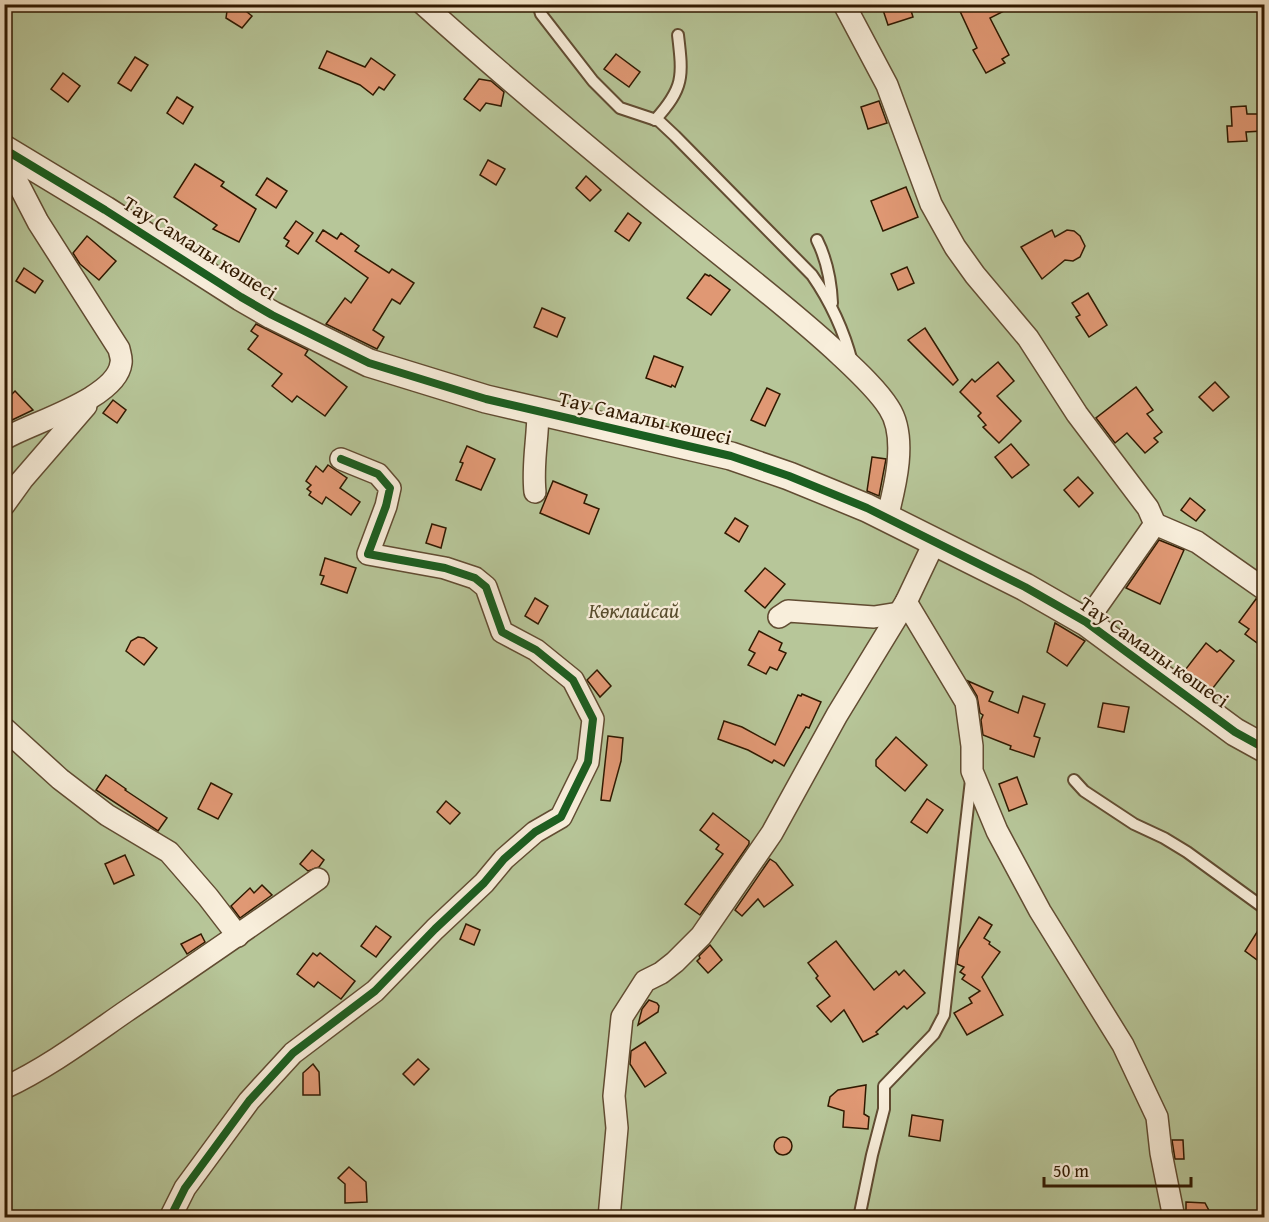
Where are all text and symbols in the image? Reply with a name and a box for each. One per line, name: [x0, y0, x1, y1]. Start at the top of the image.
street label: Тау Самалы көшесі: [117, 188, 284, 308]
street label: Тау Самалы көшесі: [555, 382, 735, 453]
street label: Тау Самалы көшесі: [1073, 588, 1236, 715]
park label: Көклайсай: [588, 595, 680, 626]
scale bar: [1044, 1150, 1191, 1188]
text: 50 m: [1053, 1157, 1089, 1184]

